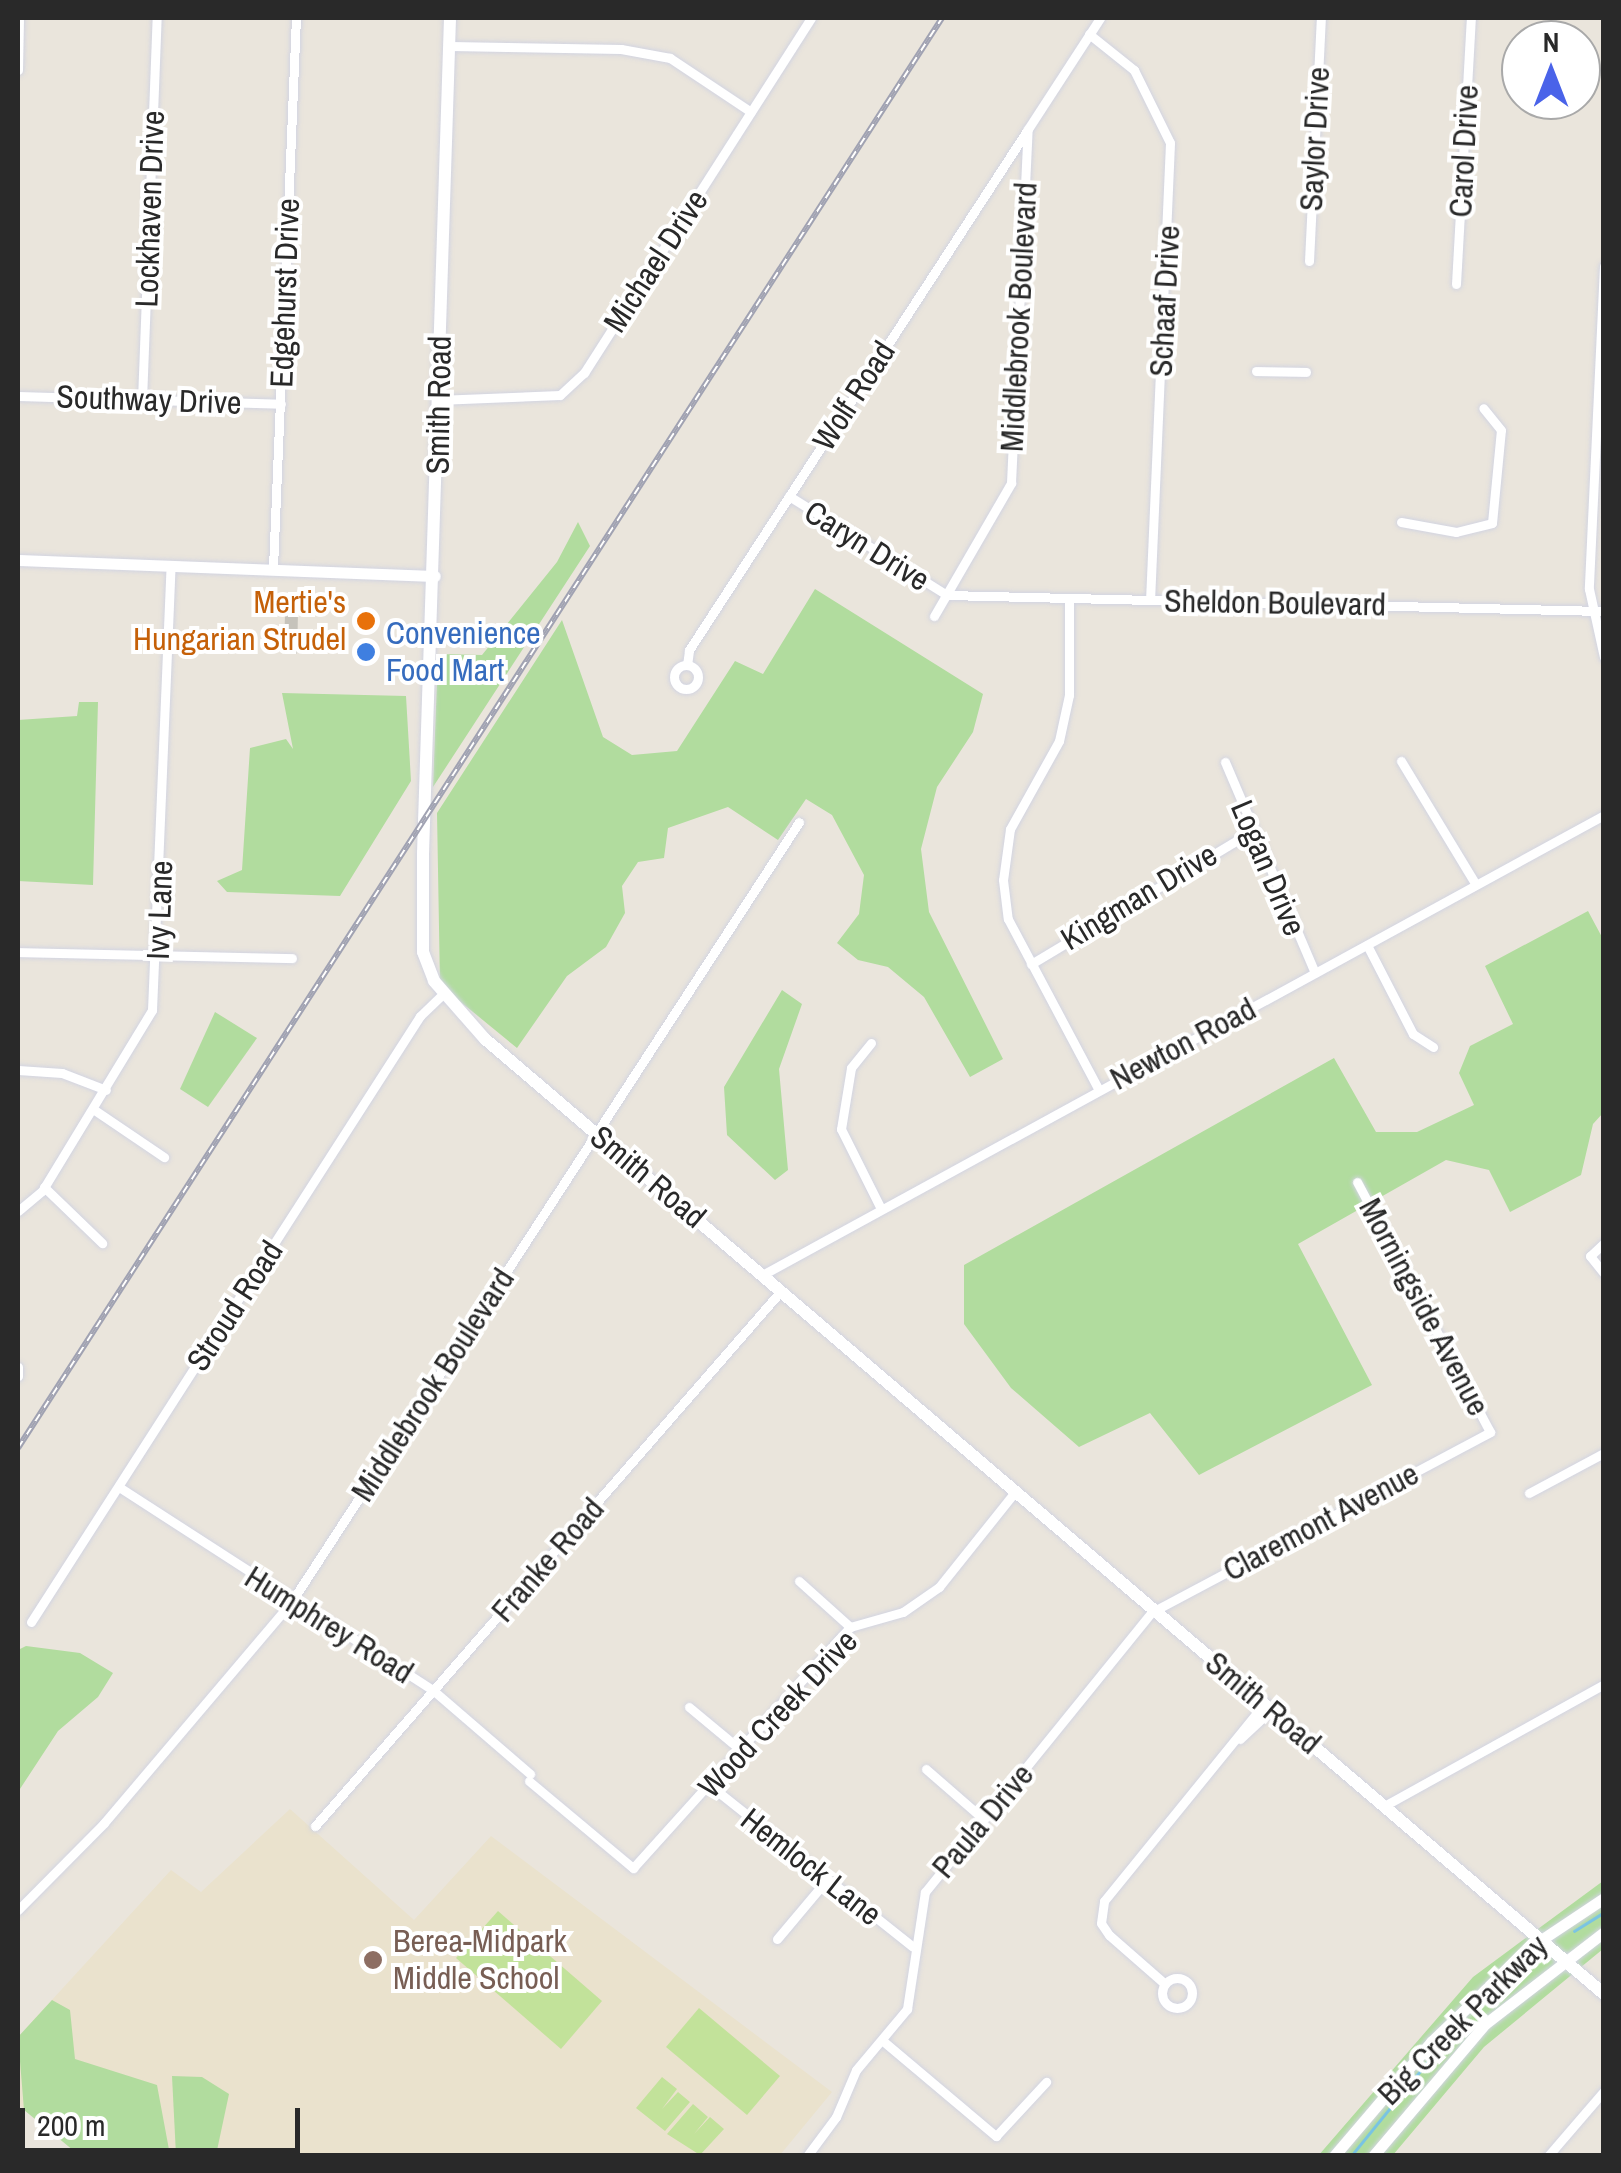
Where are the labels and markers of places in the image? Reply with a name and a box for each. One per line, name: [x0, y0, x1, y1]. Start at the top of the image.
place label: Mertie's Hungarian Strudel: [133, 584, 346, 659]
marker: Mertie's Hungarian Strudel: [355, 610, 377, 632]
place label: Convenience Food Mart: [386, 615, 541, 690]
marker: Convenience Food Mart: [355, 641, 377, 663]
place label: Berea-Midpark Middle School: [393, 1923, 567, 1998]
marker: Berea-Midpark Middle School: [362, 1949, 384, 1971]

